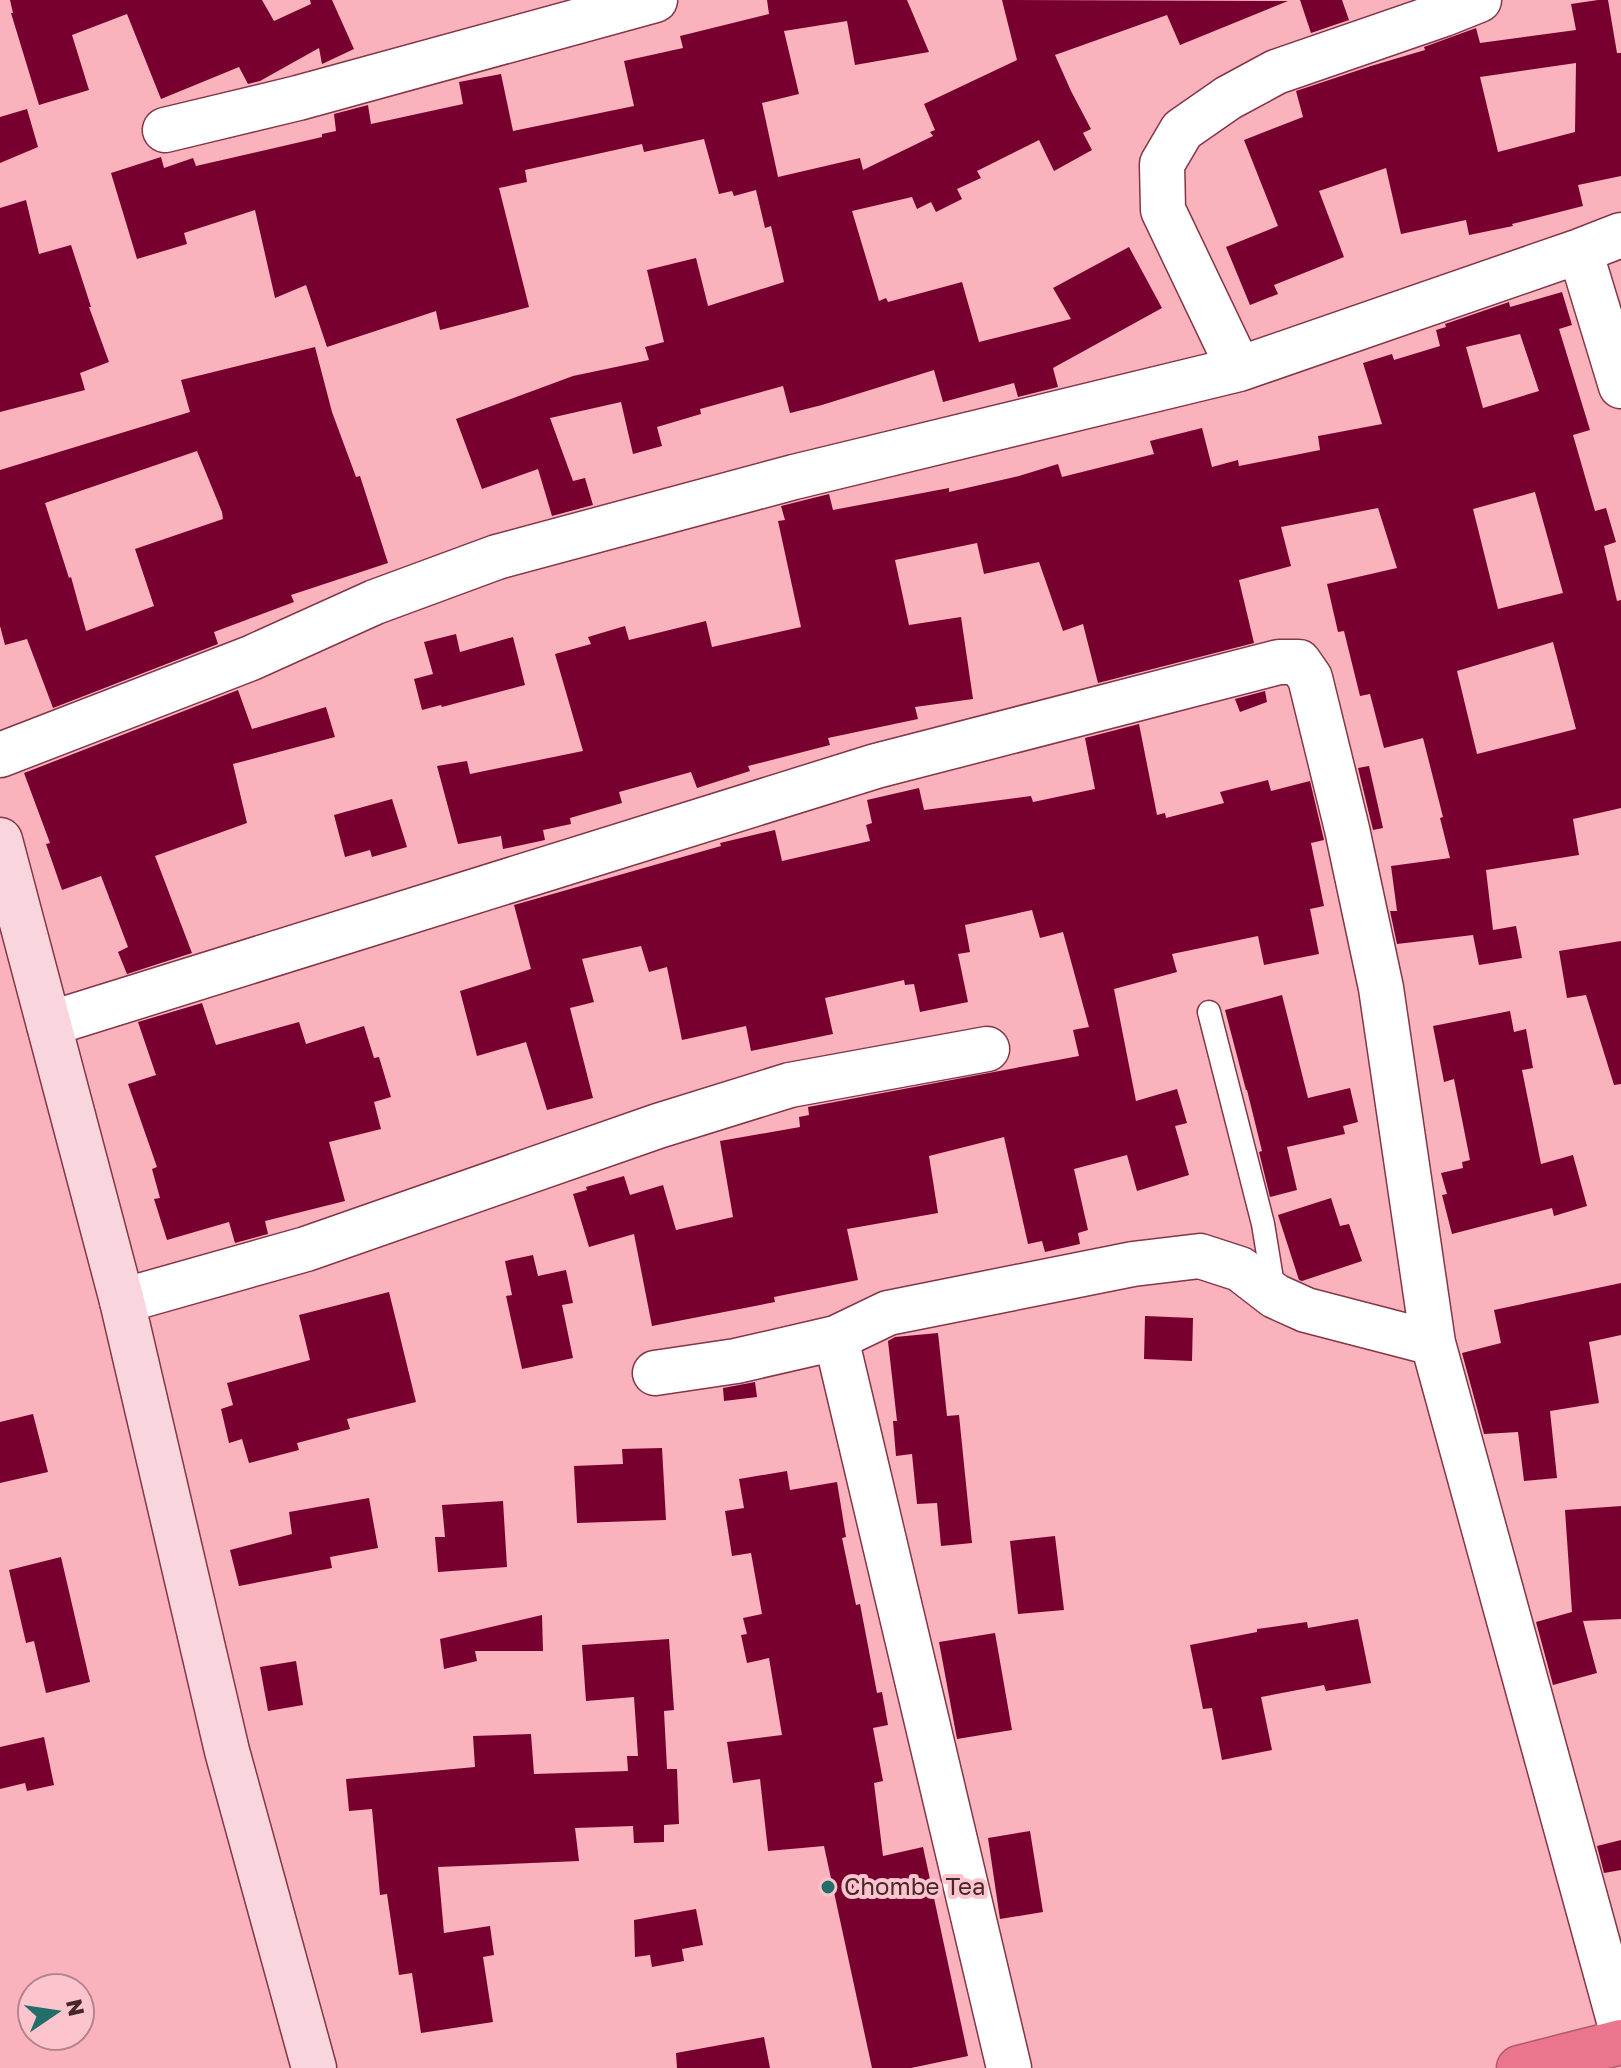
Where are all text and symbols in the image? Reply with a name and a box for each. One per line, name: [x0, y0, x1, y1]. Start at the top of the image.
place label: Chombe Tea: [844, 1871, 986, 1900]
marker: Chombe Tea: [819, 1878, 837, 1896]
north arrow: [16, 1972, 96, 2052]
text: N: [61, 1996, 91, 2019]

